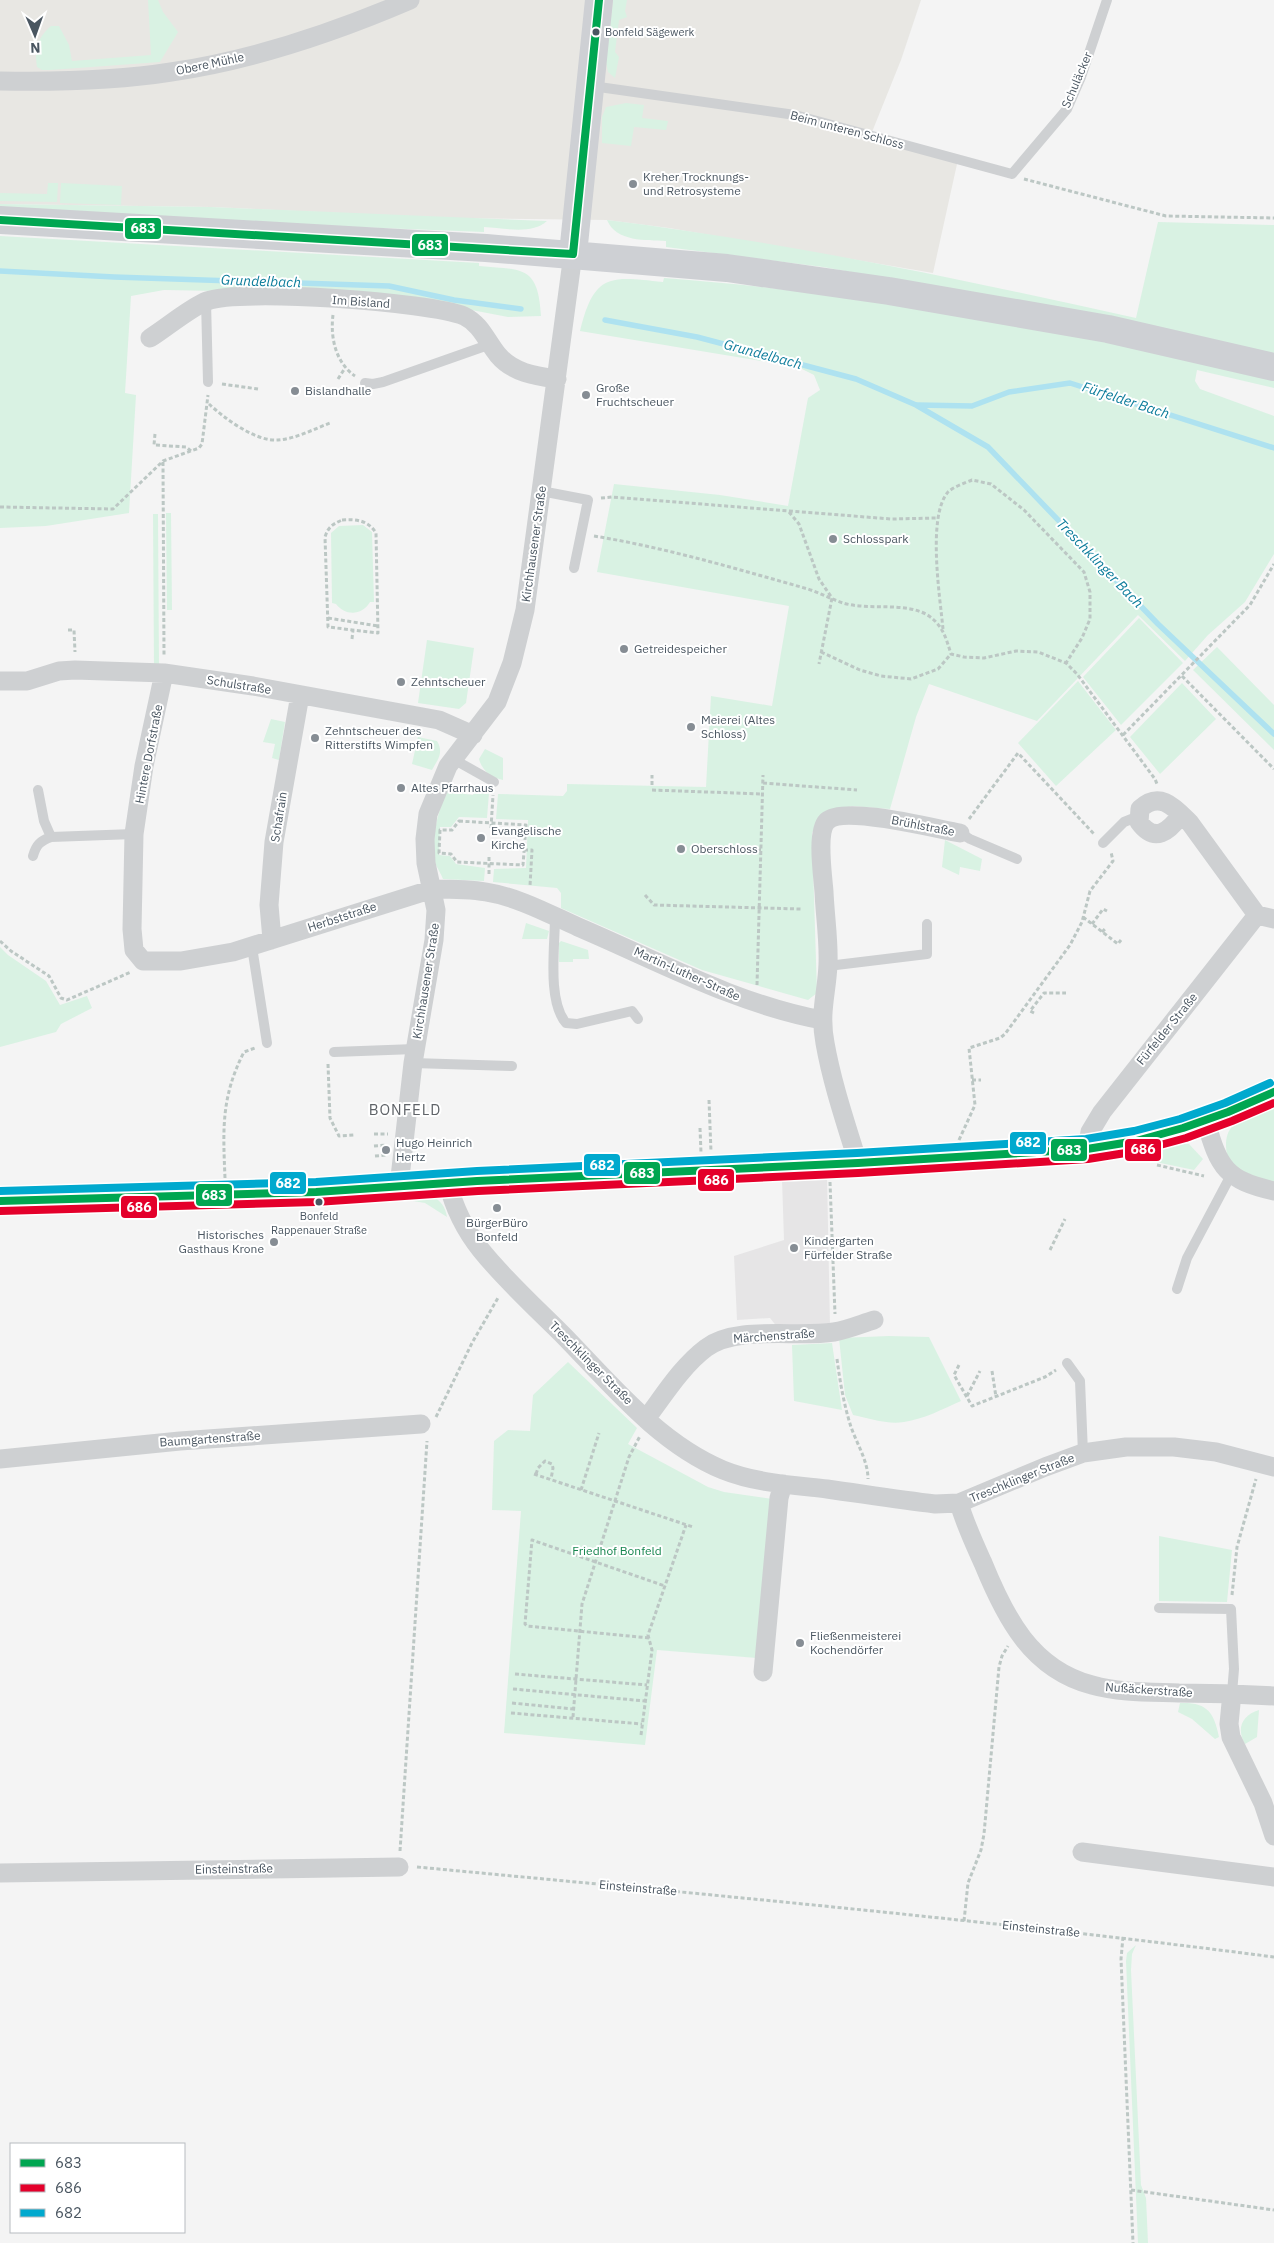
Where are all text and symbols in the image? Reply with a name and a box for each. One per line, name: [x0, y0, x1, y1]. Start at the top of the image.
north arrow: [10, 10, 60, 60]
place label: Bonfeld Sägewerk: [605, 25, 695, 39]
marker: Bonfeld Sägewerk: [591, 27, 601, 37]
text: N: [30, 39, 41, 57]
street label: Obere Mühle: [175, 49, 246, 78]
street label: Schuläcker: [1058, 49, 1095, 110]
street label: Beim unteren Schloss: [789, 107, 906, 152]
place label: Kreher Trocknungs- und Retrosysteme: [643, 169, 749, 198]
marker: Kreher Trocknungs- und Retrosysteme: [627, 178, 639, 190]
line badge: 683: [124, 217, 162, 240]
text: 683: [130, 219, 156, 237]
line badge: 683: [411, 233, 449, 257]
text: 683: [417, 236, 443, 254]
water label: Grundelbach: [221, 271, 301, 291]
street label: Im Bisland: [331, 292, 391, 311]
water label: Grundelbach: [722, 335, 804, 373]
water label: Fürfelder Bach: [1080, 377, 1172, 423]
place label: Große Fruchtscheuer: [596, 380, 674, 409]
place label: Bislandhalle: [305, 383, 372, 398]
marker: Bislandhalle: [289, 385, 301, 397]
marker: Große Fruchtscheuer: [580, 389, 592, 401]
street label: Kirchhausener Straße: [518, 484, 549, 603]
water label: Treschklinger Bach: [1053, 514, 1147, 612]
place label: Schlosspark: [843, 531, 909, 546]
marker: Schlosspark: [827, 533, 839, 545]
place label: Getreidespeicher: [634, 641, 727, 656]
marker: Getreidespeicher: [618, 643, 630, 655]
street label: Schulstraße: [206, 672, 273, 697]
place label: Zehntscheuer: [411, 674, 486, 689]
marker: Zehntscheuer: [395, 676, 407, 688]
street label: Hintere Dorfstraße: [132, 703, 166, 805]
place label: Meierei (Altes Schloss): [701, 712, 775, 741]
marker: Meierei (Altes Schloss): [685, 721, 697, 733]
place label: Zehntscheuer des Ritterstifts Wimpfen: [325, 723, 433, 752]
marker: Zehntscheuer des Ritterstifts Wimpfen: [309, 732, 321, 744]
place label: Altes Pfarrhaus: [411, 780, 494, 795]
marker: Altes Pfarrhaus: [395, 782, 407, 794]
street label: Schafrain: [267, 791, 290, 843]
street label: Brühlstraße: [890, 812, 956, 839]
place label: Evangelische Kirche: [491, 823, 562, 852]
marker: Evangelische Kirche: [475, 832, 487, 844]
place label: Oberschloss: [691, 841, 758, 856]
marker: Oberschloss: [675, 843, 687, 855]
street label: Herbststraße: [306, 898, 379, 935]
street label: Kirchhausener Straße: [409, 922, 442, 1040]
street label: Martin-Luther-Straße: [632, 943, 743, 1004]
street label: Fürfelder Straße: [1133, 989, 1201, 1068]
district label: BONFELD: [369, 1100, 441, 1119]
line badge: 682: [1009, 1131, 1047, 1155]
text: 682: [1015, 1133, 1041, 1151]
place label: Hugo Heinrich Hertz: [396, 1135, 472, 1164]
line badge: 683: [1050, 1138, 1088, 1162]
line badge: 686: [1124, 1138, 1162, 1162]
text: 686: [1130, 1140, 1156, 1158]
text: 683: [1056, 1141, 1082, 1159]
marker: Hugo Heinrich Hertz: [380, 1144, 392, 1156]
line badge: 682: [583, 1153, 621, 1177]
text: 682: [589, 1156, 615, 1174]
line badge: 683: [623, 1161, 661, 1185]
text: 683: [629, 1164, 655, 1182]
line badge: 686: [697, 1168, 735, 1192]
line badge: 682: [269, 1171, 307, 1195]
text: 686: [703, 1171, 729, 1189]
text: 682: [275, 1174, 301, 1192]
line badge: 683: [195, 1183, 233, 1207]
text: 683: [201, 1186, 227, 1204]
line badge: 686: [120, 1195, 158, 1219]
marker: Bonfeld Rappenauer Straße: [314, 1197, 324, 1207]
text: 686: [126, 1198, 152, 1216]
marker: BürgerBüro Bonfeld: [491, 1202, 503, 1214]
place label: Bonfeld Rappenauer Straße: [271, 1209, 367, 1237]
place label: BürgerBüro Bonfeld: [466, 1215, 528, 1244]
place label: Historisches Gasthaus Krone: [179, 1227, 264, 1256]
place label: Kindergarten Fürfelder Straße: [804, 1233, 893, 1262]
marker: Historisches Gasthaus Krone: [268, 1236, 280, 1248]
marker: Kindergarten Fürfelder Straße: [788, 1242, 800, 1254]
street label: Treschklinger Straße: [547, 1318, 636, 1408]
street label: Märchenstraße: [733, 1325, 816, 1346]
street label: Baumgartenstraße: [159, 1427, 261, 1450]
street label: Treschklinger Straße: [967, 1450, 1077, 1505]
park label: Friedhof Bonfeld: [572, 1543, 662, 1558]
place label: Fließenmeisterei Kochendörfer: [810, 1628, 901, 1657]
marker: Fließenmeisterei Kochendörfer: [794, 1637, 806, 1649]
street label: Nußäckerstraße: [1105, 1679, 1194, 1700]
street label: Einsteinstraße: [195, 1860, 274, 1877]
street label: Einsteinstraße: [598, 1877, 678, 1898]
street label: Einsteinstraße: [1001, 1917, 1081, 1940]
legend: [10, 2143, 185, 2233]
text: 683: [55, 2153, 82, 2172]
text: 686: [55, 2178, 82, 2197]
text: 682: [55, 2203, 82, 2222]

